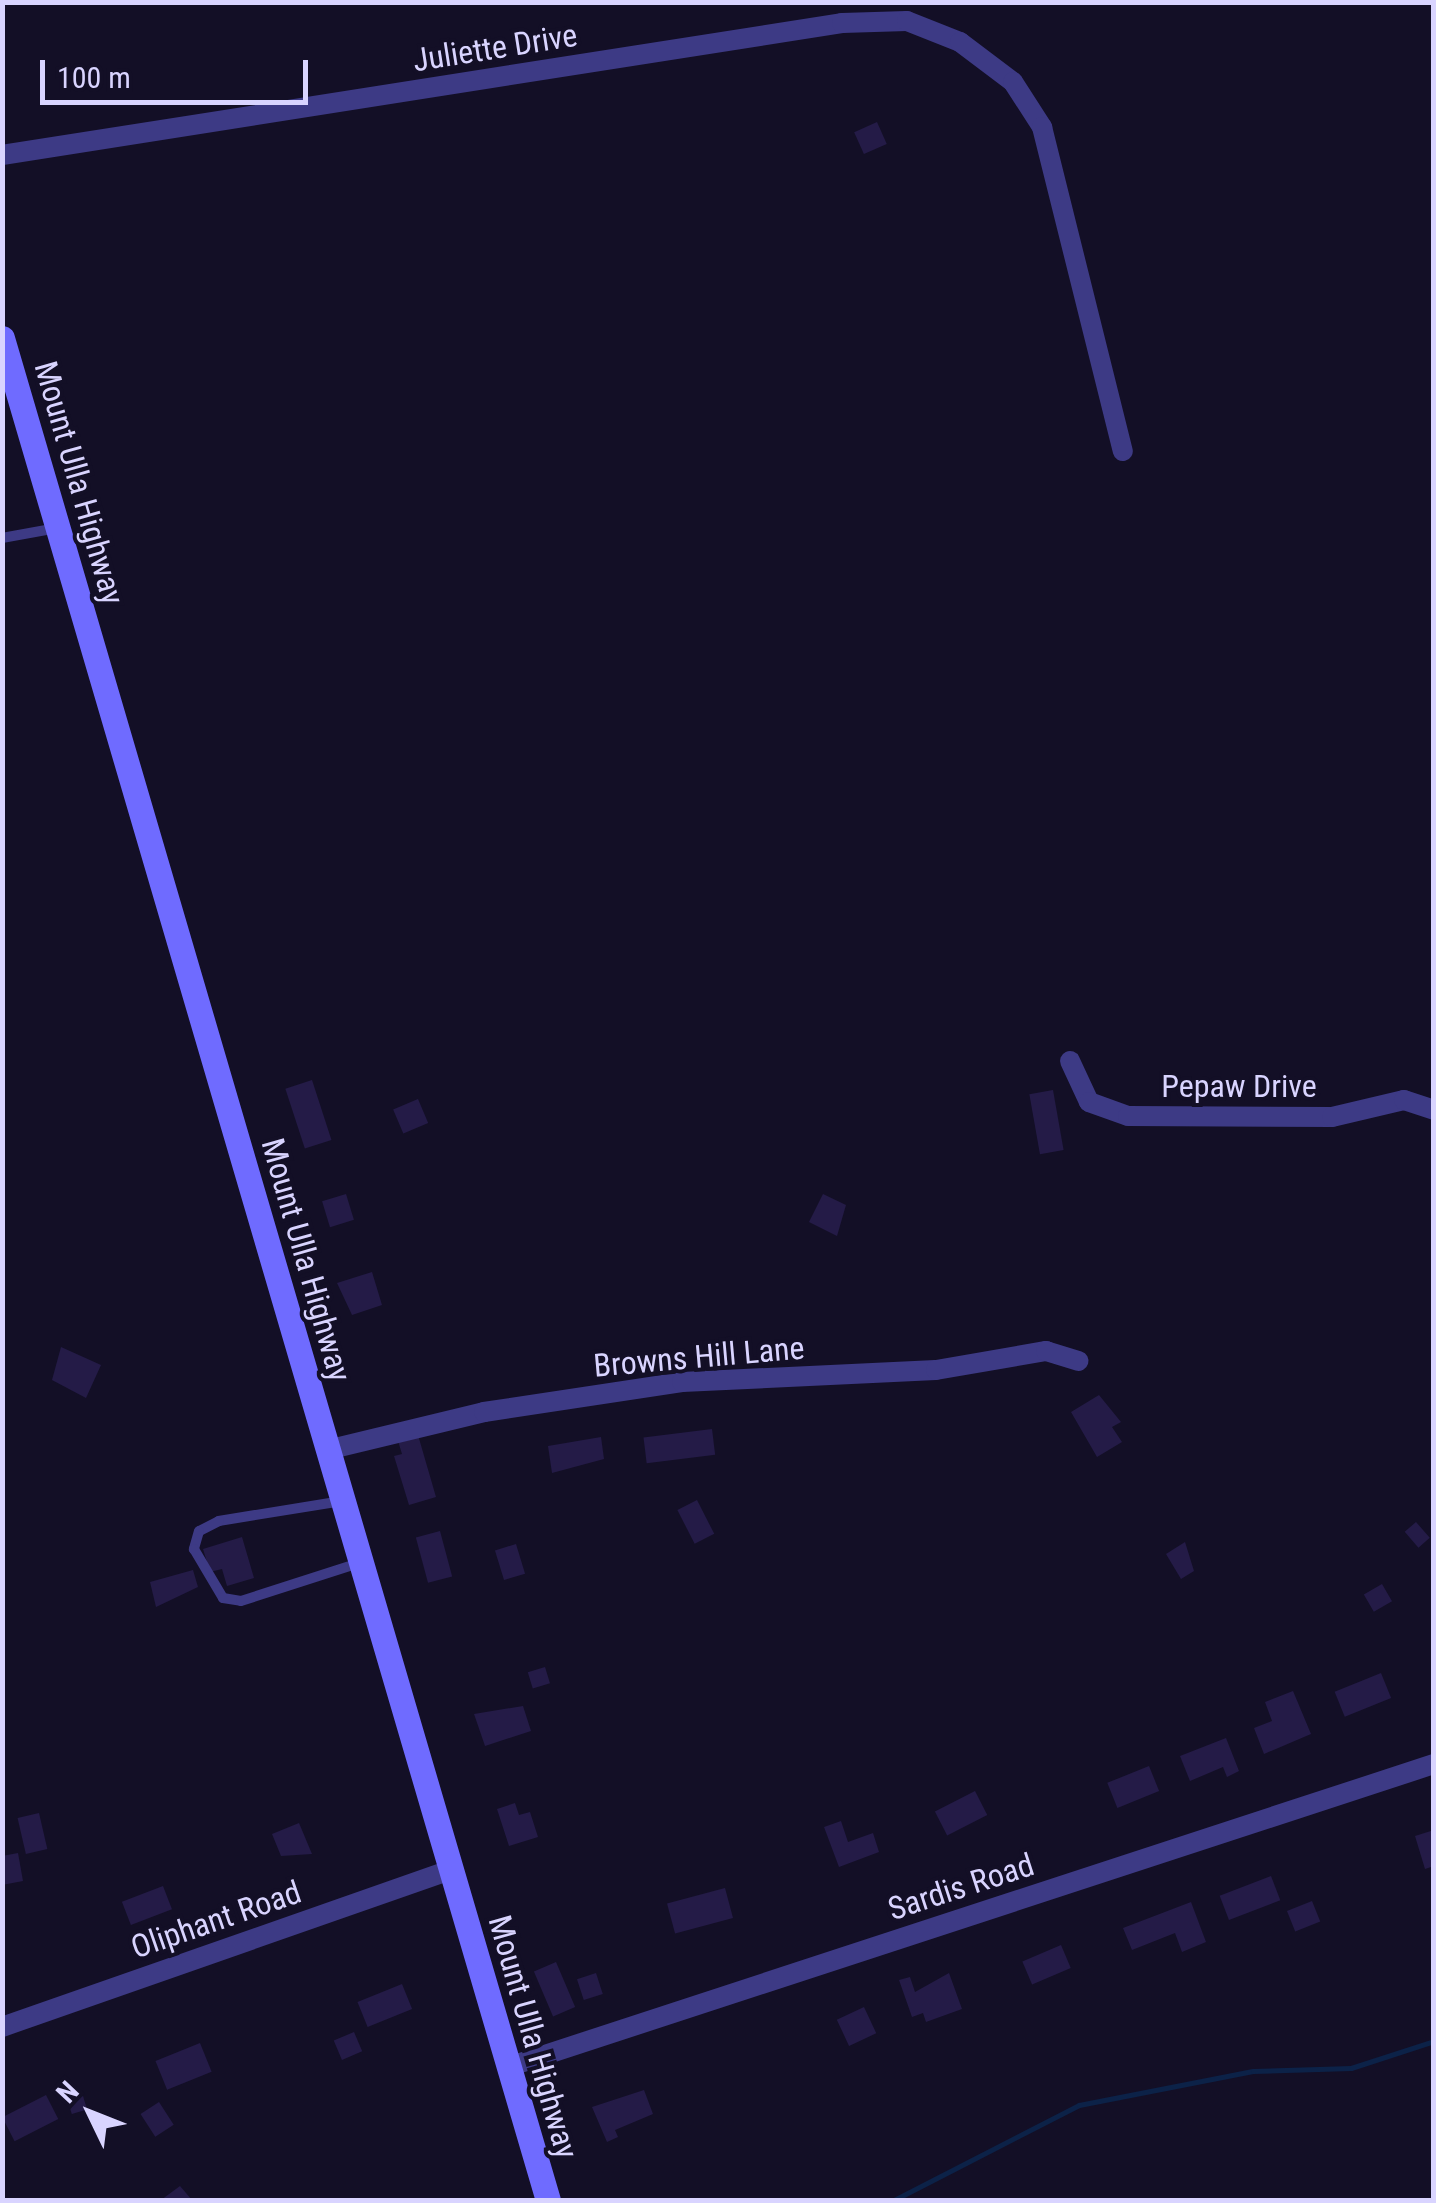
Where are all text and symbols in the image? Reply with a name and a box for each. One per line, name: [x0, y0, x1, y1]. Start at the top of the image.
street label: Juliette Drive: [410, 16, 580, 80]
scale bar: [45, 40, 312, 102]
text: 100 m: [57, 60, 131, 95]
street label: Mount Ulla Highway: [26, 357, 132, 609]
street label: Pepaw Drive: [1161, 1067, 1317, 1105]
street label: Mount Ulla Highway: [253, 1134, 359, 1386]
street label: Browns Hill Lane: [592, 1329, 806, 1385]
street label: Sardis Road: [883, 1845, 1039, 1929]
street label: Oliphant Road: [126, 1873, 306, 1967]
street label: Mount Ulla Highway: [480, 1911, 586, 2163]
north arrow: [40, 2063, 140, 2163]
text: N: [50, 2075, 86, 2110]

